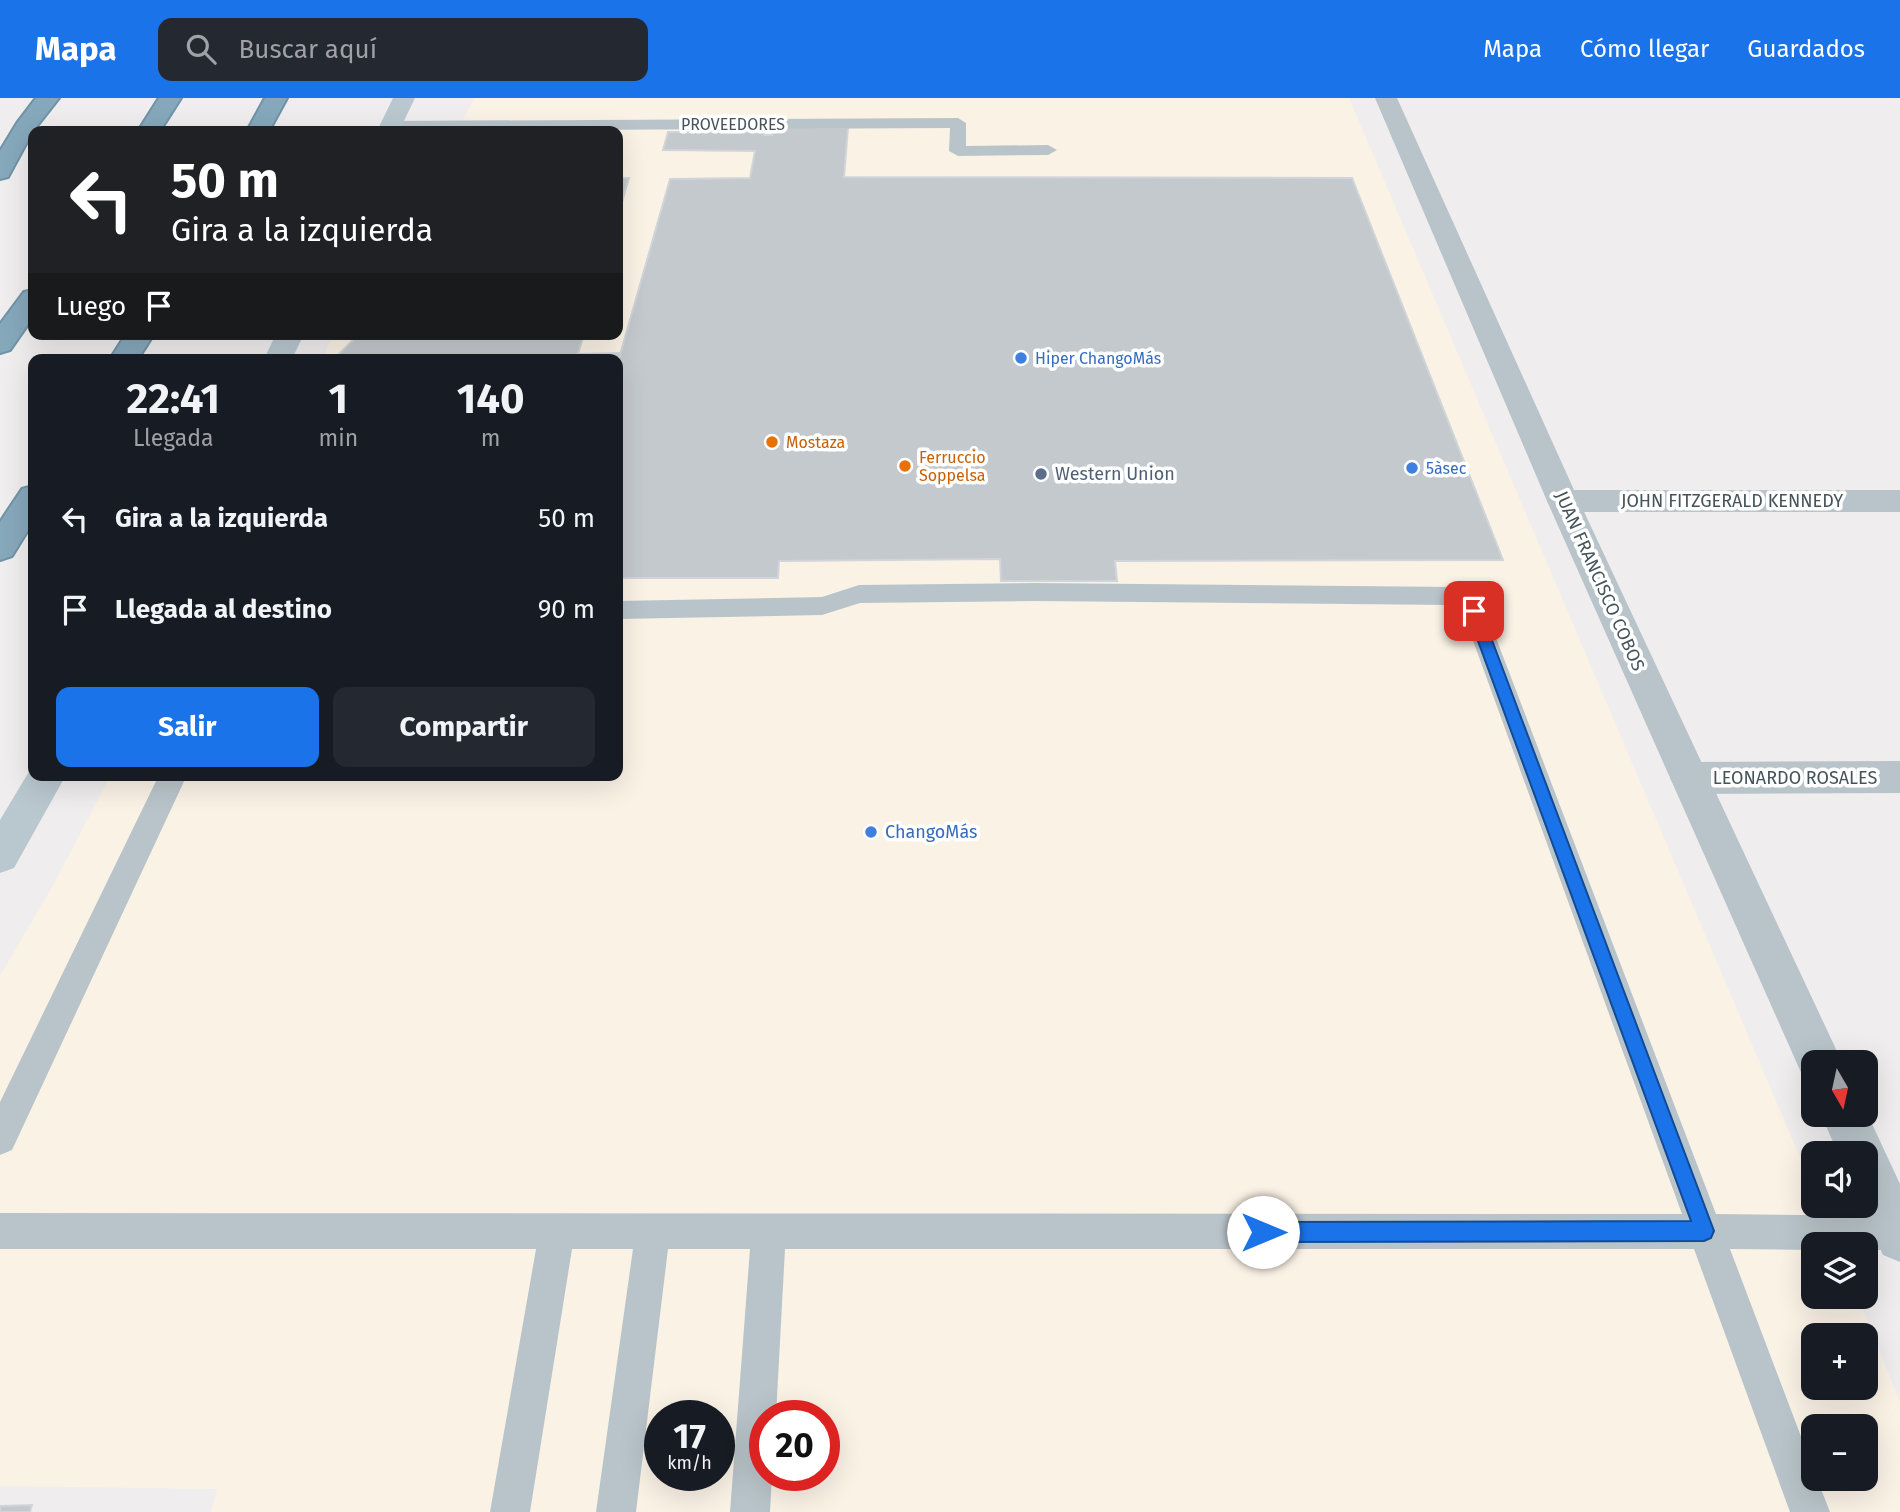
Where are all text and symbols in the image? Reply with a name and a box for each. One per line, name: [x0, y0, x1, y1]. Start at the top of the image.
search box: [158, 18, 648, 81]
text: Mapa: [35, 29, 116, 69]
icon: search: [182, 30, 220, 68]
text: Buscar aquí: [238, 34, 377, 65]
text: Mapa: [1483, 35, 1542, 63]
text: Cómo llegar: [1580, 35, 1709, 63]
text: Guardados: [1747, 35, 1865, 63]
street label: PROVEEDORES: [681, 115, 785, 134]
text: 50 m: [171, 151, 279, 210]
icon: left: [56, 154, 147, 245]
text: Gira a la izquierda: [171, 211, 433, 249]
icon: arrive: [140, 287, 178, 325]
text: Luego: [56, 291, 126, 322]
place label: Hiper ChangoMás: [1035, 349, 1161, 368]
marker: Hiper ChangoMás: [1013, 350, 1029, 366]
text: 22:41: [127, 374, 220, 424]
text: 1: [329, 374, 348, 424]
text: 140: [457, 374, 524, 424]
text: Llegada: [133, 424, 214, 452]
text: min: [319, 424, 358, 452]
text: m: [481, 424, 500, 452]
place label: Mostaza: [786, 433, 845, 452]
marker: Mostaza: [764, 434, 780, 450]
place label: Ferruccio Soppelsa: [919, 448, 986, 485]
marker: Ferruccio Soppelsa: [897, 458, 913, 474]
place label: 5àsec: [1426, 459, 1467, 478]
marker: 5àsec: [1404, 460, 1420, 476]
place label: Western Union: [1055, 463, 1175, 485]
marker: Western Union: [1033, 466, 1049, 482]
street label: JUAN FRANCISCO COBOS: [1550, 488, 1650, 674]
street label: JOHN FITZGERALD KENNEDY: [1621, 490, 1843, 512]
icon: left: [56, 500, 94, 538]
text: Gira a la izquierda: [115, 503, 328, 534]
text: 50 m: [538, 503, 595, 534]
pin: [1444, 581, 1504, 641]
icon: arrive: [56, 591, 94, 629]
icon: arrive: [1455, 592, 1493, 630]
text: Llegada al destino: [115, 594, 332, 625]
text: 90 m: [538, 594, 595, 625]
button: Salir: [56, 687, 319, 767]
button: Compartir: [333, 687, 595, 767]
street label: LEONARDO ROSALES: [1713, 767, 1877, 789]
place label: ChangoMás: [885, 821, 977, 843]
marker: ChangoMás: [863, 824, 879, 840]
north arrow: [1801, 1050, 1878, 1127]
map controls: [1801, 1050, 1878, 1491]
button: sound: [1801, 1141, 1878, 1218]
position arrow: [1226, 1195, 1300, 1269]
button: layers: [1801, 1232, 1878, 1309]
button: +: [1801, 1323, 1878, 1400]
speed limit sign: 20: [749, 1400, 840, 1491]
button: −: [1801, 1414, 1878, 1491]
text: 17: [673, 1415, 706, 1457]
text: km/h: [667, 1452, 712, 1474]

